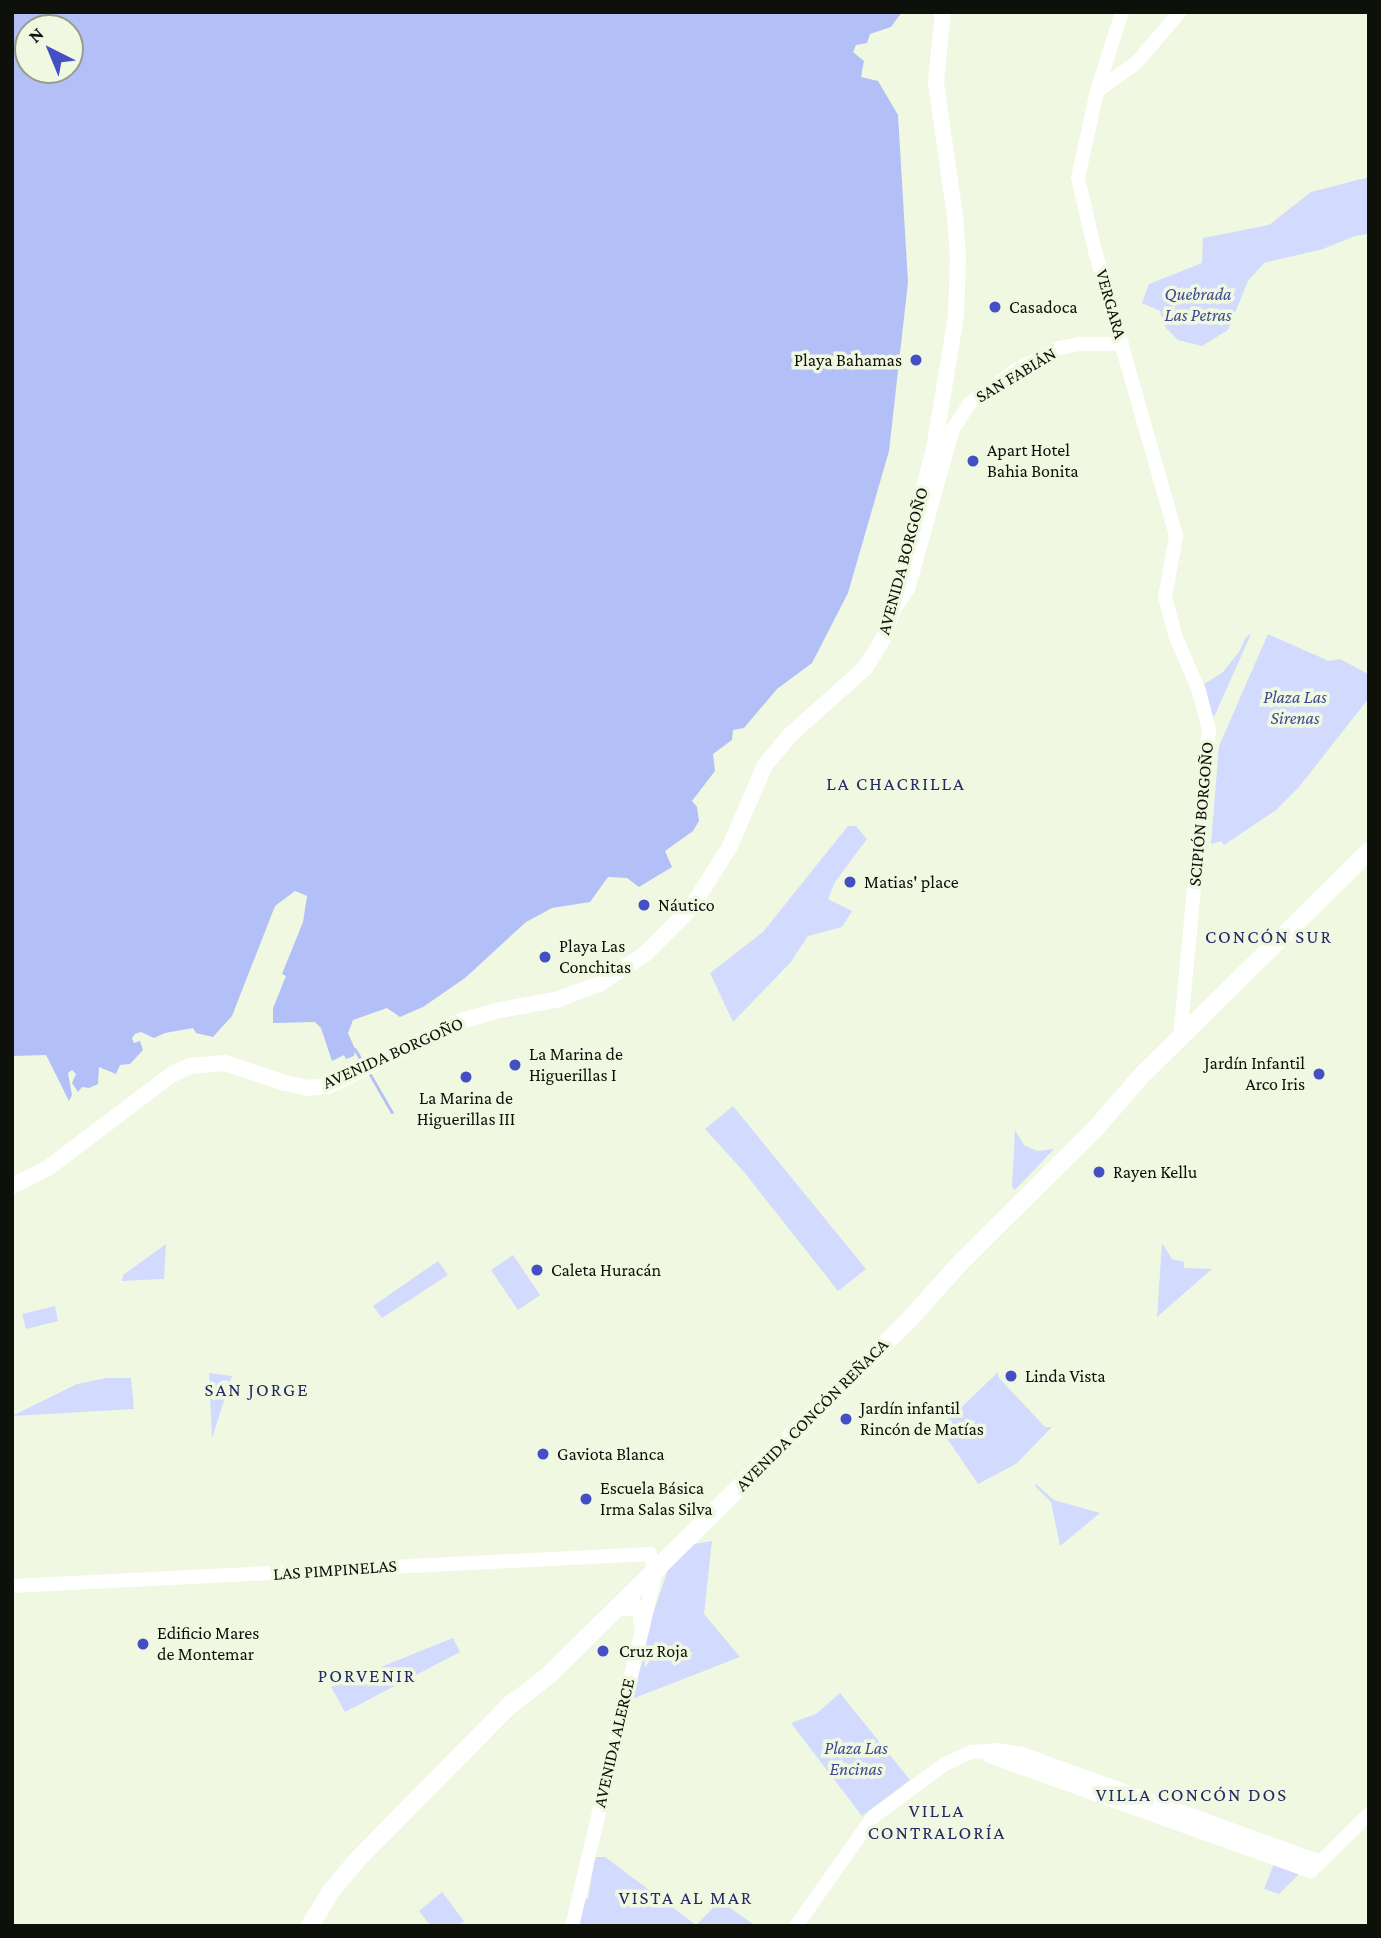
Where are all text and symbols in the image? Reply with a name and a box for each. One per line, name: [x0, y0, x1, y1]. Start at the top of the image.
north arrow: [14, 14, 84, 84]
text: N: [24, 23, 48, 47]
street label: VERGARA: [1091, 267, 1131, 341]
park label: Quebrada Las Petras: [1164, 284, 1232, 326]
place label: Casadoca: [1009, 296, 1077, 318]
marker: Casadoca: [987, 299, 1003, 315]
street label: SAN FABIÁN: [972, 343, 1060, 407]
place label: Playa Bahamas: [794, 349, 902, 371]
marker: Playa Bahamas: [908, 352, 924, 368]
place label: Apart Hotel Bahia Bonita: [987, 440, 1079, 482]
marker: Apart Hotel Bahia Bonita: [965, 453, 981, 469]
street label: AVENIDA BORGOÑO: [873, 485, 933, 637]
park label: Plaza Las Sirenas: [1263, 687, 1327, 730]
street label: SCIPIÓN BORGOÑO: [1184, 741, 1218, 887]
district label: LA CHACRILLA: [828, 773, 964, 795]
place label: Matias' place: [864, 871, 959, 893]
marker: Matias' place: [842, 874, 858, 890]
place label: Náutico: [658, 894, 715, 916]
marker: Náutico: [636, 897, 652, 913]
district label: CONCÓN SUR: [1206, 926, 1332, 948]
place label: Playa Las Conchitas: [559, 936, 631, 978]
marker: Playa Las Conchitas: [537, 949, 553, 965]
street label: AVENIDA BORGOÑO: [319, 1012, 467, 1094]
place label: La Marina de Higuerillas I: [529, 1044, 623, 1086]
place label: Jardín Infantil Arco Iris: [1204, 1053, 1305, 1096]
marker: La Marina de Higuerillas I: [507, 1057, 523, 1073]
marker: Jardín Infantil Arco Iris: [1311, 1066, 1327, 1082]
marker: La Marina de Higuerillas III: [458, 1069, 474, 1085]
place label: La Marina de Higuerillas III: [417, 1088, 515, 1130]
place label: Rayen Kellu: [1113, 1161, 1197, 1183]
marker: Rayen Kellu: [1091, 1164, 1107, 1180]
place label: Caleta Huracán: [551, 1259, 661, 1281]
marker: Caleta Huracán: [529, 1262, 545, 1278]
street label: AVENIDA CONCÓN REÑACA: [731, 1334, 893, 1496]
place label: Linda Vista: [1025, 1365, 1106, 1387]
marker: Linda Vista: [1003, 1368, 1019, 1384]
district label: SAN JORGE: [206, 1379, 308, 1401]
place label: Jardín infantil Rincón de Matías: [860, 1398, 984, 1440]
marker: Jardín infantil Rincón de Matías: [838, 1411, 854, 1427]
place label: Gaviota Blanca: [557, 1443, 665, 1465]
marker: Gaviota Blanca: [535, 1446, 551, 1462]
place label: Escuela Básica Irma Salas Silva: [600, 1478, 713, 1520]
marker: Escuela Básica Irma Salas Silva: [578, 1491, 594, 1507]
street label: LAS PIMPINELAS: [272, 1555, 398, 1585]
place label: Edificio Mares de Montemar: [157, 1623, 259, 1666]
marker: Edificio Mares de Montemar: [135, 1636, 151, 1652]
place label: Cruz Roja: [619, 1640, 688, 1662]
marker: Cruz Roja: [593, 1641, 613, 1661]
district label: PORVENIR: [319, 1665, 415, 1687]
street label: AVENIDA ALERCE: [589, 1676, 639, 1810]
park label: Plaza Las Encinas: [824, 1738, 888, 1780]
district label: VILLA CONCÓN DOS: [1098, 1784, 1286, 1806]
district label: VILLA CONTRALORÍA: [869, 1800, 1005, 1844]
district label: VISTA AL MAR: [620, 1887, 752, 1909]

